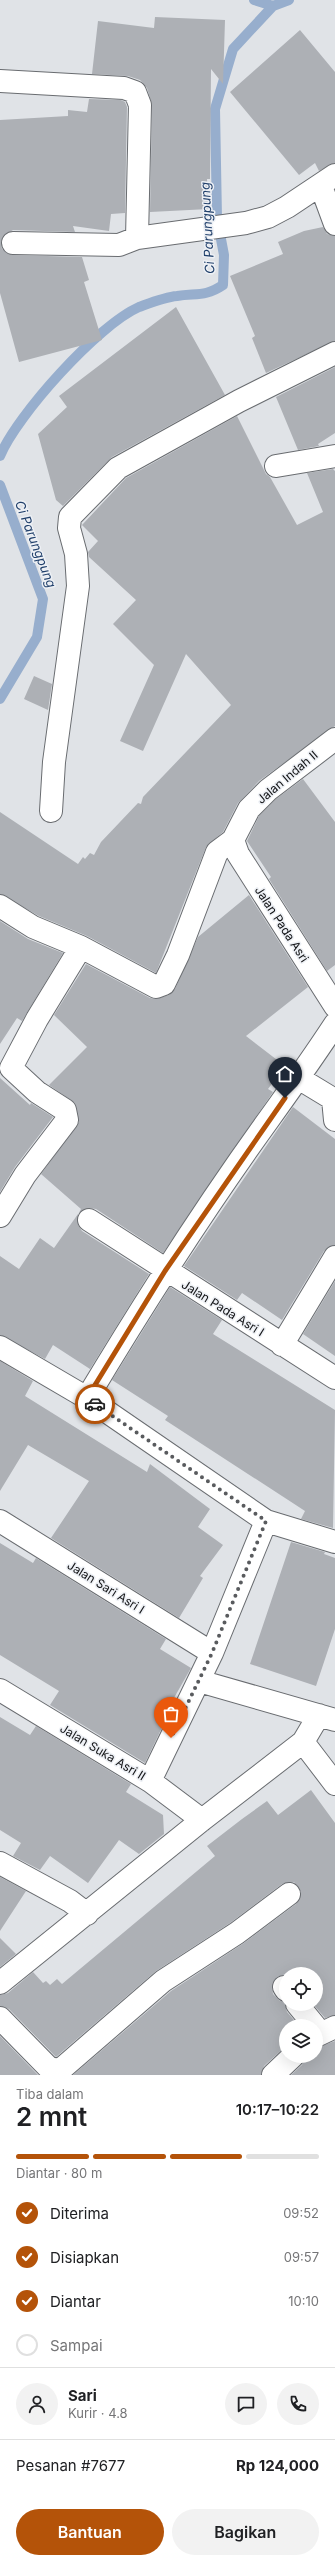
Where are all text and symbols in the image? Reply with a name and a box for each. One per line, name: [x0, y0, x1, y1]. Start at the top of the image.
water label: Ci Parungpung: [197, 182, 217, 274]
water label: Ci Parungpung: [12, 498, 60, 590]
street label: Jalan Indah II: [253, 747, 321, 807]
street label: Jalan Pada Asri: [252, 883, 312, 965]
pin: [268, 1057, 302, 1098]
icon: home: [274, 1063, 296, 1085]
street label: Jalan Pada Asri I: [179, 1277, 267, 1339]
courier: [75, 1384, 115, 1424]
icon: car: [84, 1393, 106, 1415]
street label: Jalan Sari Asri I: [65, 1557, 147, 1617]
pin: [154, 1697, 188, 1738]
icon: bag: [160, 1703, 182, 1725]
street label: Jalan Suka Asri II: [57, 1721, 149, 1783]
map controls: [279, 1967, 323, 2063]
button: locate: [279, 1967, 323, 2011]
button: layers: [279, 2019, 323, 2063]
text: Tiba dalam: [16, 2086, 84, 2102]
text: 10:17–10:22: [236, 2100, 319, 2119]
text: 2 mnt: [16, 2101, 87, 2132]
text: Diantar · 80 m: [16, 2165, 102, 2181]
icon: check: [16, 2202, 38, 2224]
text: Diterima: [50, 2204, 109, 2223]
text: 09:52: [283, 2205, 319, 2221]
icon: check: [16, 2246, 38, 2268]
text: Disiapkan: [50, 2248, 119, 2267]
text: 09:57: [284, 2249, 319, 2265]
icon: check: [16, 2290, 38, 2312]
text: Diantar: [50, 2292, 101, 2311]
text: 10:10: [288, 2293, 319, 2309]
text: Sampai: [50, 2336, 103, 2355]
button: person: [16, 2383, 58, 2425]
button: chat: [225, 2383, 267, 2425]
button: phone: [277, 2383, 319, 2425]
text: Sari: [68, 2386, 97, 2405]
text: Kurir · 4.8: [68, 2405, 128, 2421]
text: Pesanan #7677: [16, 2456, 125, 2475]
text: Rp 124,000: [236, 2456, 319, 2475]
button: Bantuan: [16, 2509, 164, 2555]
button: Bagikan: [172, 2509, 319, 2555]

